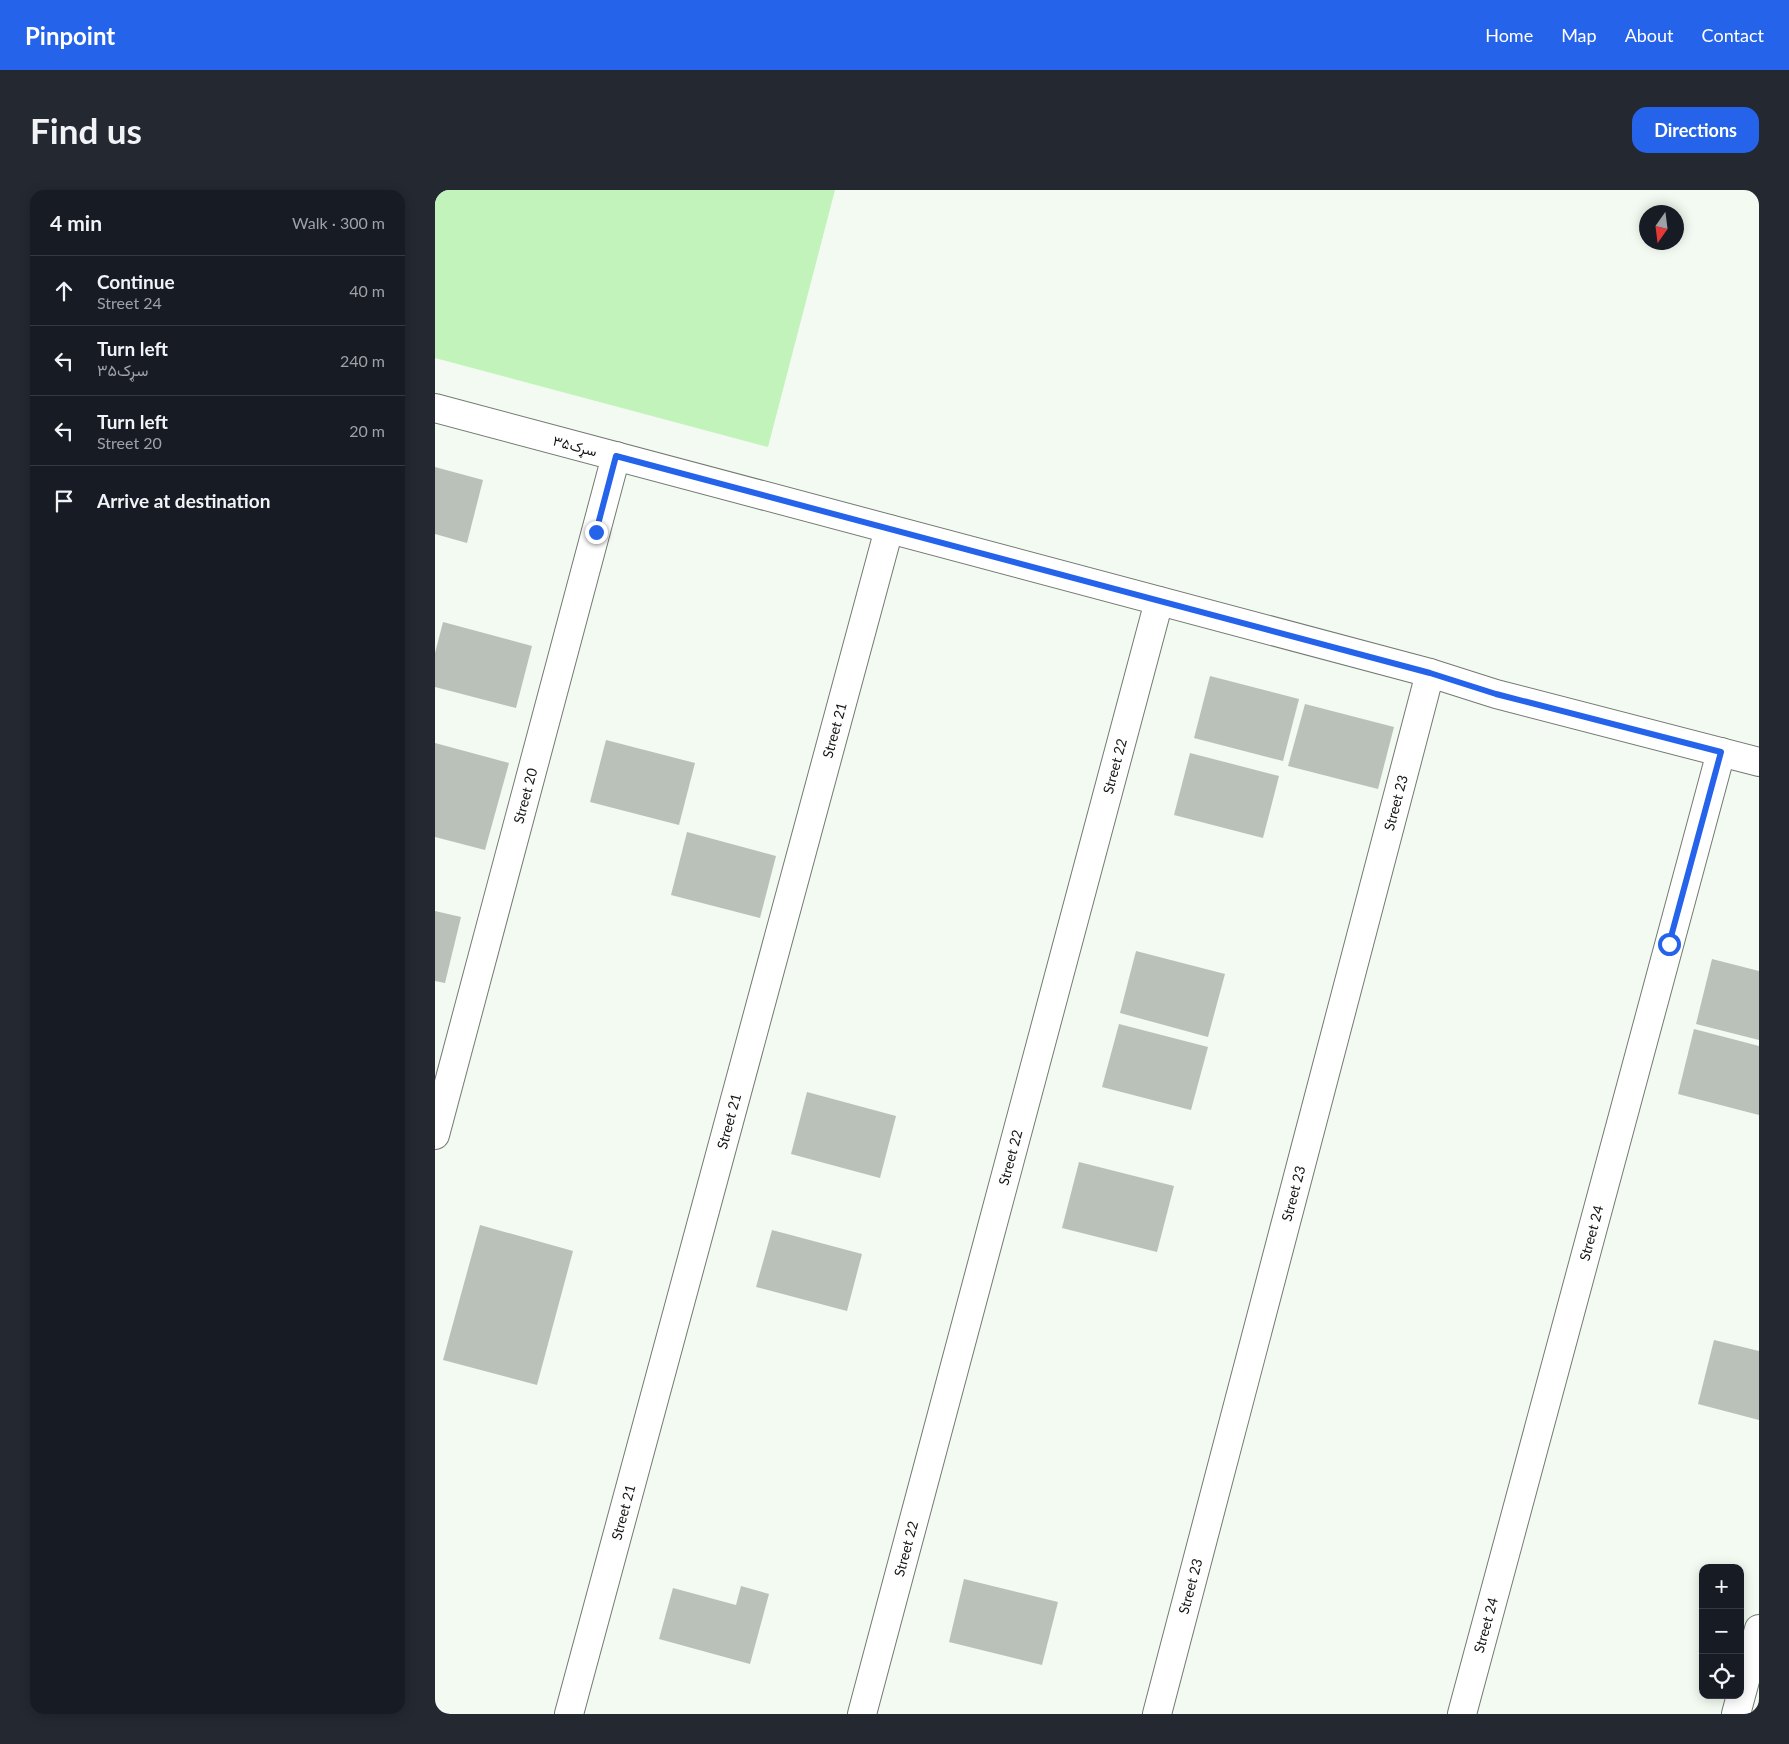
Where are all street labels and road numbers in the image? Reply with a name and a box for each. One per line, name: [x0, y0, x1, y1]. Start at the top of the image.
street label: سړک۳۵: [551, 431, 599, 461]
street label: Street 21: [819, 700, 850, 760]
street label: Street 22: [1099, 736, 1130, 796]
street label: Street 20: [509, 766, 540, 825]
street label: Street 23: [1380, 773, 1411, 832]
street label: Street 21: [713, 1091, 744, 1151]
street label: Street 22: [994, 1128, 1026, 1187]
street label: Street 23: [1278, 1164, 1308, 1223]
street label: Street 24: [1575, 1203, 1607, 1263]
street label: Street 21: [607, 1482, 639, 1542]
street label: Street 22: [890, 1519, 921, 1578]
street label: Street 23: [1175, 1557, 1205, 1616]
street label: Street 24: [1470, 1595, 1501, 1655]

